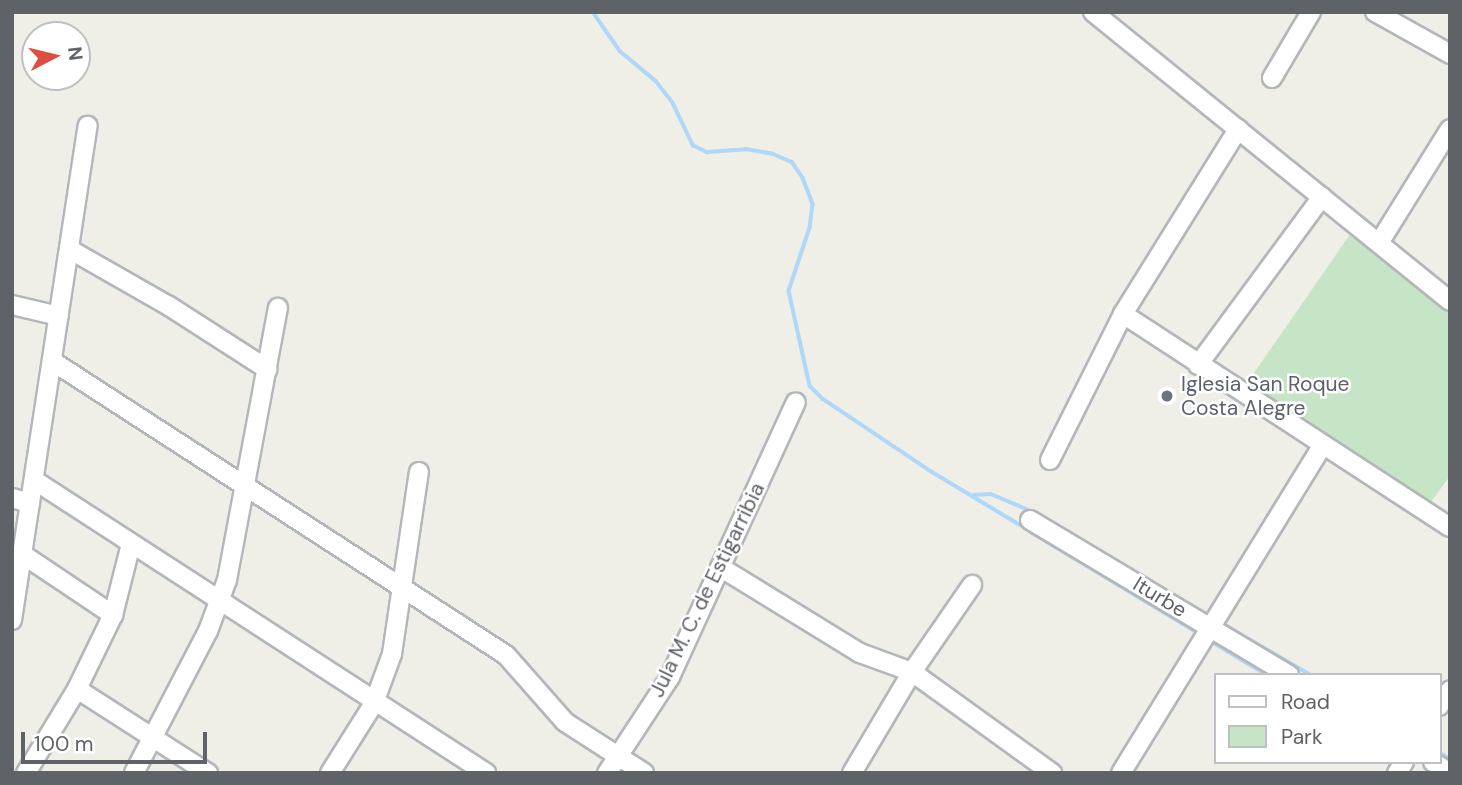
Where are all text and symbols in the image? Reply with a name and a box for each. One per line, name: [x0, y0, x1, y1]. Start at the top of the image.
north arrow: [21, 21, 91, 91]
text: N: [62, 45, 89, 62]
place label: Iglesia San Roque Costa Alegre: [1181, 371, 1350, 421]
marker: Iglesia San Roque Costa Alegre: [1159, 388, 1175, 404]
street label: Jula M. C. de Estigarribia: [644, 479, 770, 701]
street label: Iturbe: [1129, 571, 1191, 623]
legend: [1214, 673, 1441, 764]
text: Road: [1281, 688, 1330, 716]
scale bar: [24, 718, 210, 762]
text: Park: [1281, 723, 1322, 751]
text: 100 m: [34, 730, 94, 758]

